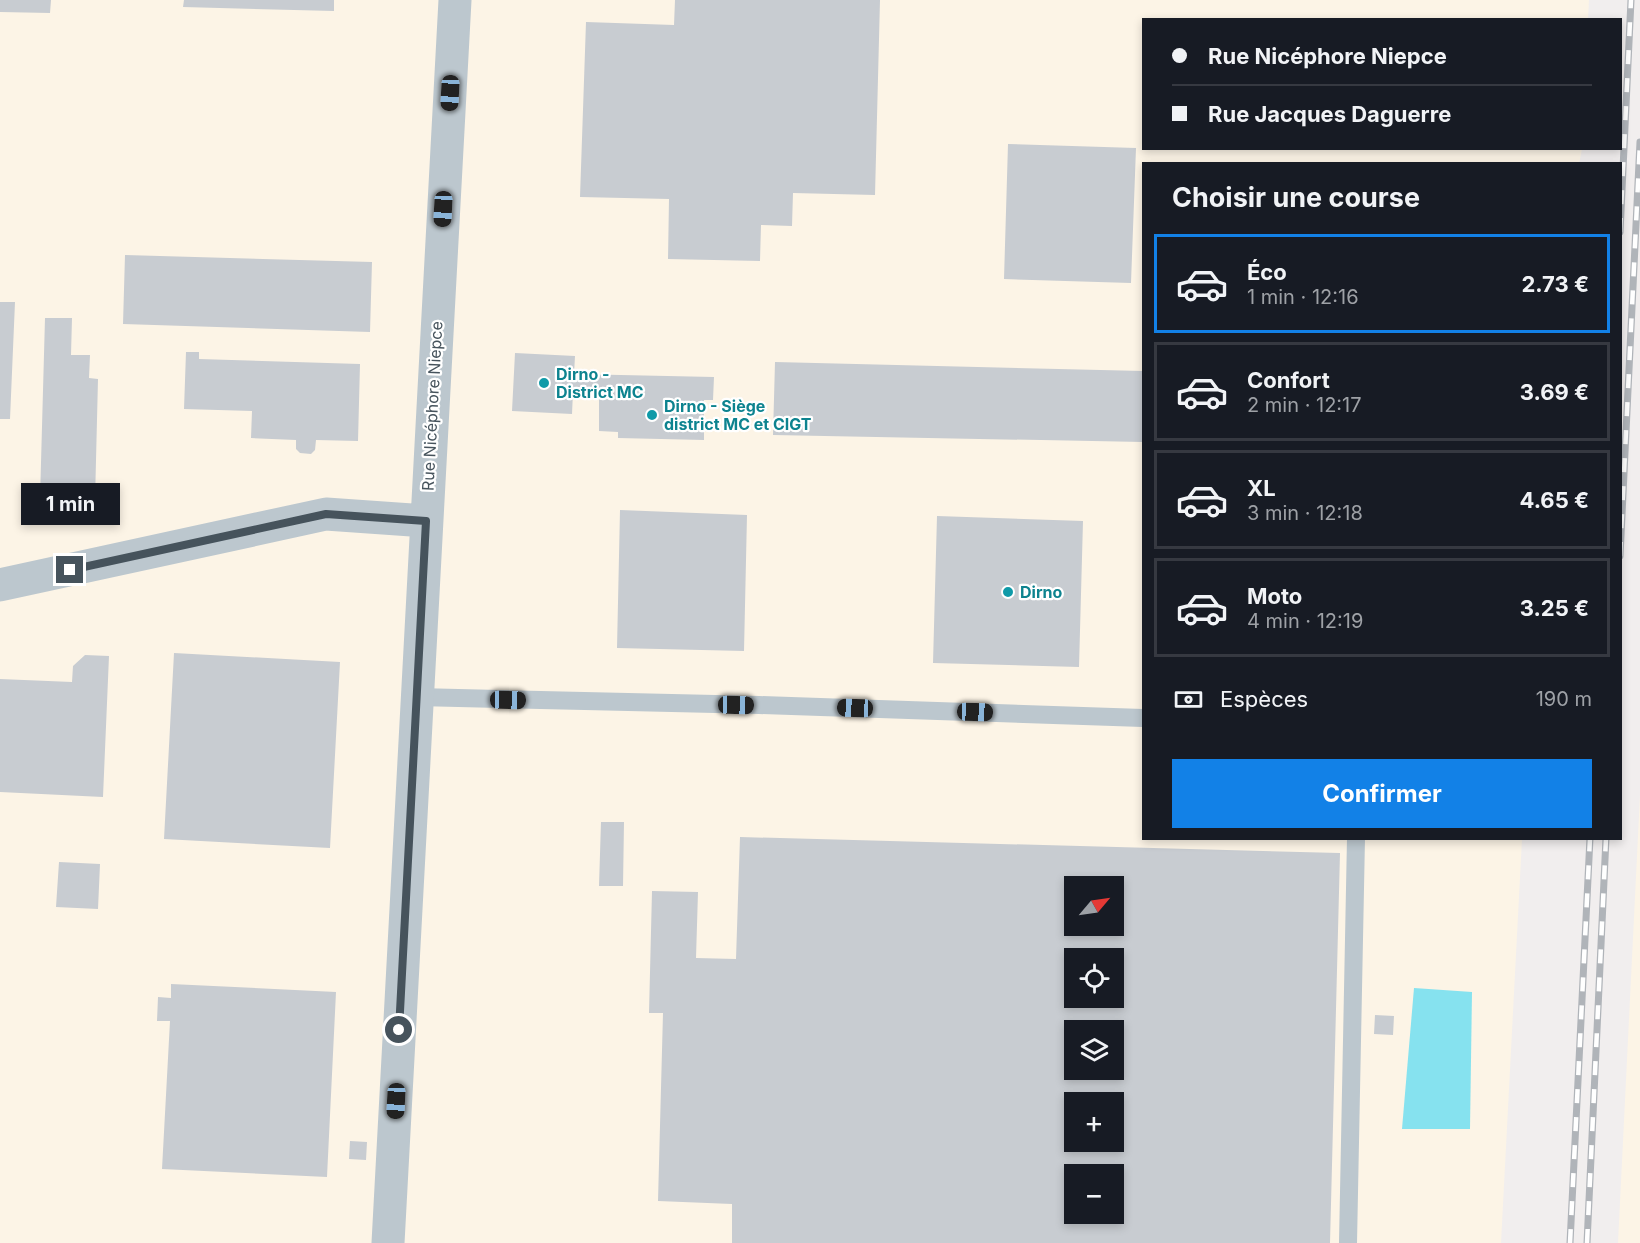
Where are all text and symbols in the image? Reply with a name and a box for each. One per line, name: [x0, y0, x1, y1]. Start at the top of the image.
text: Rue Nicéphore Niepce: [1208, 43, 1447, 69]
car: [440, 75, 460, 111]
text: Rue Jacques Daguerre: [1208, 101, 1451, 127]
text: Choisir une course: [1172, 181, 1420, 214]
car: [433, 191, 453, 227]
icon: car: [1175, 257, 1229, 311]
text: Éco: [1247, 259, 1287, 285]
text: 2.73 €: [1521, 271, 1589, 297]
text: 1 min · 12:16: [1247, 285, 1359, 309]
street label: Rue Nicéphore Niepce: [418, 321, 446, 491]
place label: Dirno - District MC: [556, 364, 644, 402]
icon: car: [1175, 365, 1229, 419]
text: Confort: [1247, 367, 1330, 393]
marker: Dirno - District MC: [537, 376, 551, 390]
text: 3.69 €: [1520, 379, 1589, 405]
text: 2 min · 12:17: [1247, 393, 1362, 417]
place label: Dirno - Siège district MC et CIGT: [664, 396, 812, 434]
marker: Dirno - Siège district MC et CIGT: [645, 408, 659, 422]
icon: car: [1175, 473, 1229, 527]
text: XL: [1247, 475, 1276, 501]
callout: 1 min: [20, 483, 119, 525]
text: 4.65 €: [1520, 487, 1589, 513]
text: 1 min: [46, 492, 95, 516]
text: 3 min · 12:18: [1247, 501, 1363, 525]
route end: [56, 556, 83, 583]
icon: car: [1175, 581, 1229, 635]
place label: Dirno: [1020, 582, 1062, 602]
text: Moto: [1247, 583, 1302, 609]
marker: Dirno: [1001, 585, 1015, 599]
text: 3.25 €: [1520, 595, 1589, 621]
text: 4 min · 12:19: [1247, 609, 1363, 633]
icon: cash: [1172, 683, 1205, 716]
text: Espèces: [1220, 686, 1308, 712]
text: 190 m: [1536, 687, 1592, 711]
car: [490, 691, 526, 709]
car: [718, 696, 754, 714]
car: [837, 698, 873, 718]
car: [957, 702, 993, 722]
button: Confirmer: [1172, 759, 1592, 828]
north arrow: [1064, 876, 1124, 936]
map controls: [1064, 876, 1124, 1224]
button: locate: [1064, 948, 1124, 1008]
route start: [385, 1016, 412, 1043]
button: layers: [1064, 1020, 1124, 1080]
car: [386, 1083, 406, 1119]
button: +: [1064, 1092, 1124, 1152]
button: −: [1064, 1164, 1124, 1224]

